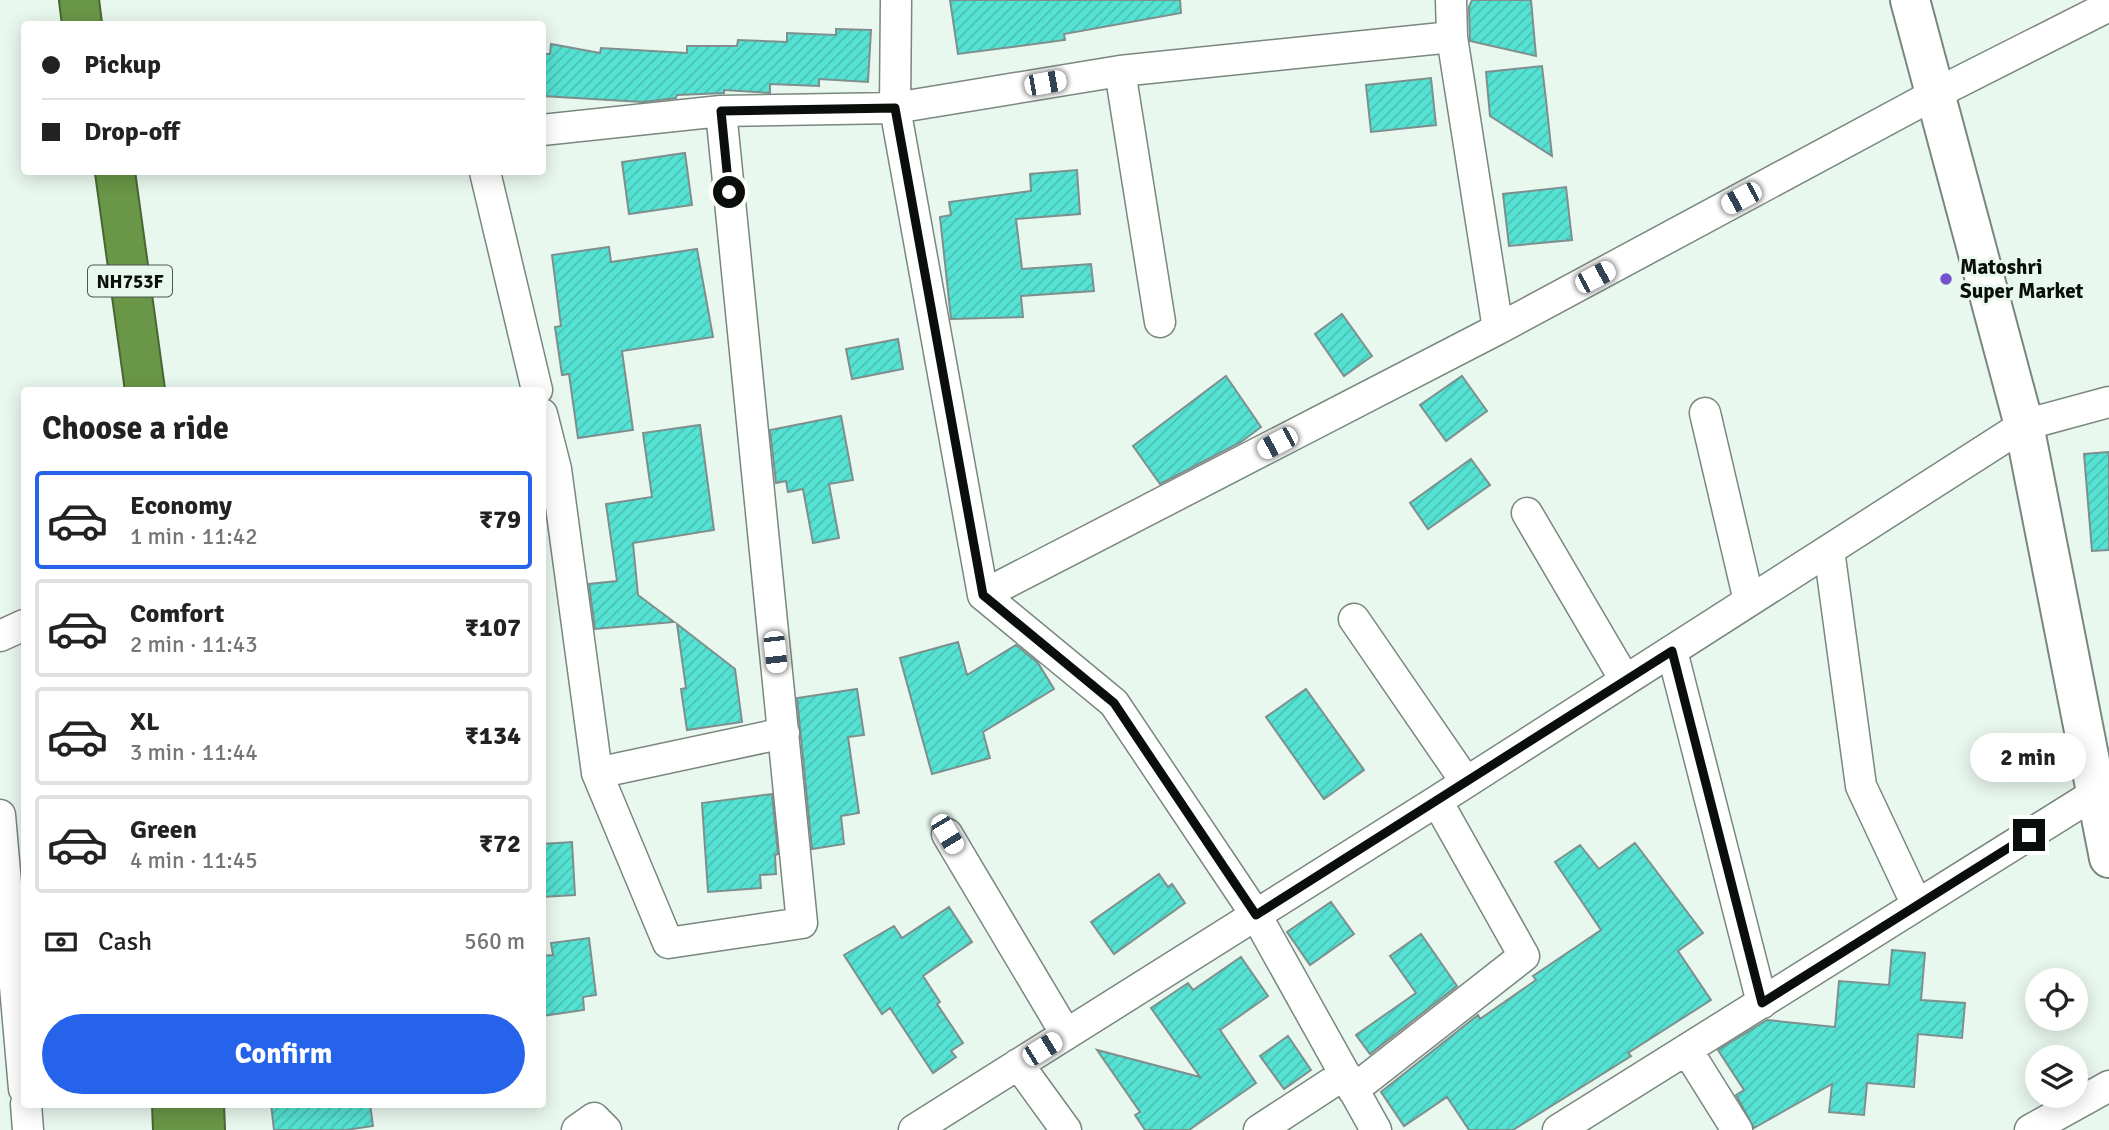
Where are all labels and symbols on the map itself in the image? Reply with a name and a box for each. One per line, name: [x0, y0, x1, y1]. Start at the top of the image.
car: [1023, 69, 1068, 97]
route start: [713, 176, 745, 208]
car: [1718, 179, 1765, 217]
place label: Matoshri Super Market: [1960, 254, 2084, 304]
car: [1572, 258, 1619, 296]
road number: NH753F: [88, 266, 172, 296]
marker: Matoshri Super Market: [1938, 271, 1954, 287]
car: [1254, 424, 1301, 462]
car: [763, 630, 788, 674]
callout: 2 min: [1971, 734, 2087, 782]
car: [928, 811, 967, 857]
route end: [2013, 819, 2045, 851]
car: [1019, 1029, 1066, 1069]

